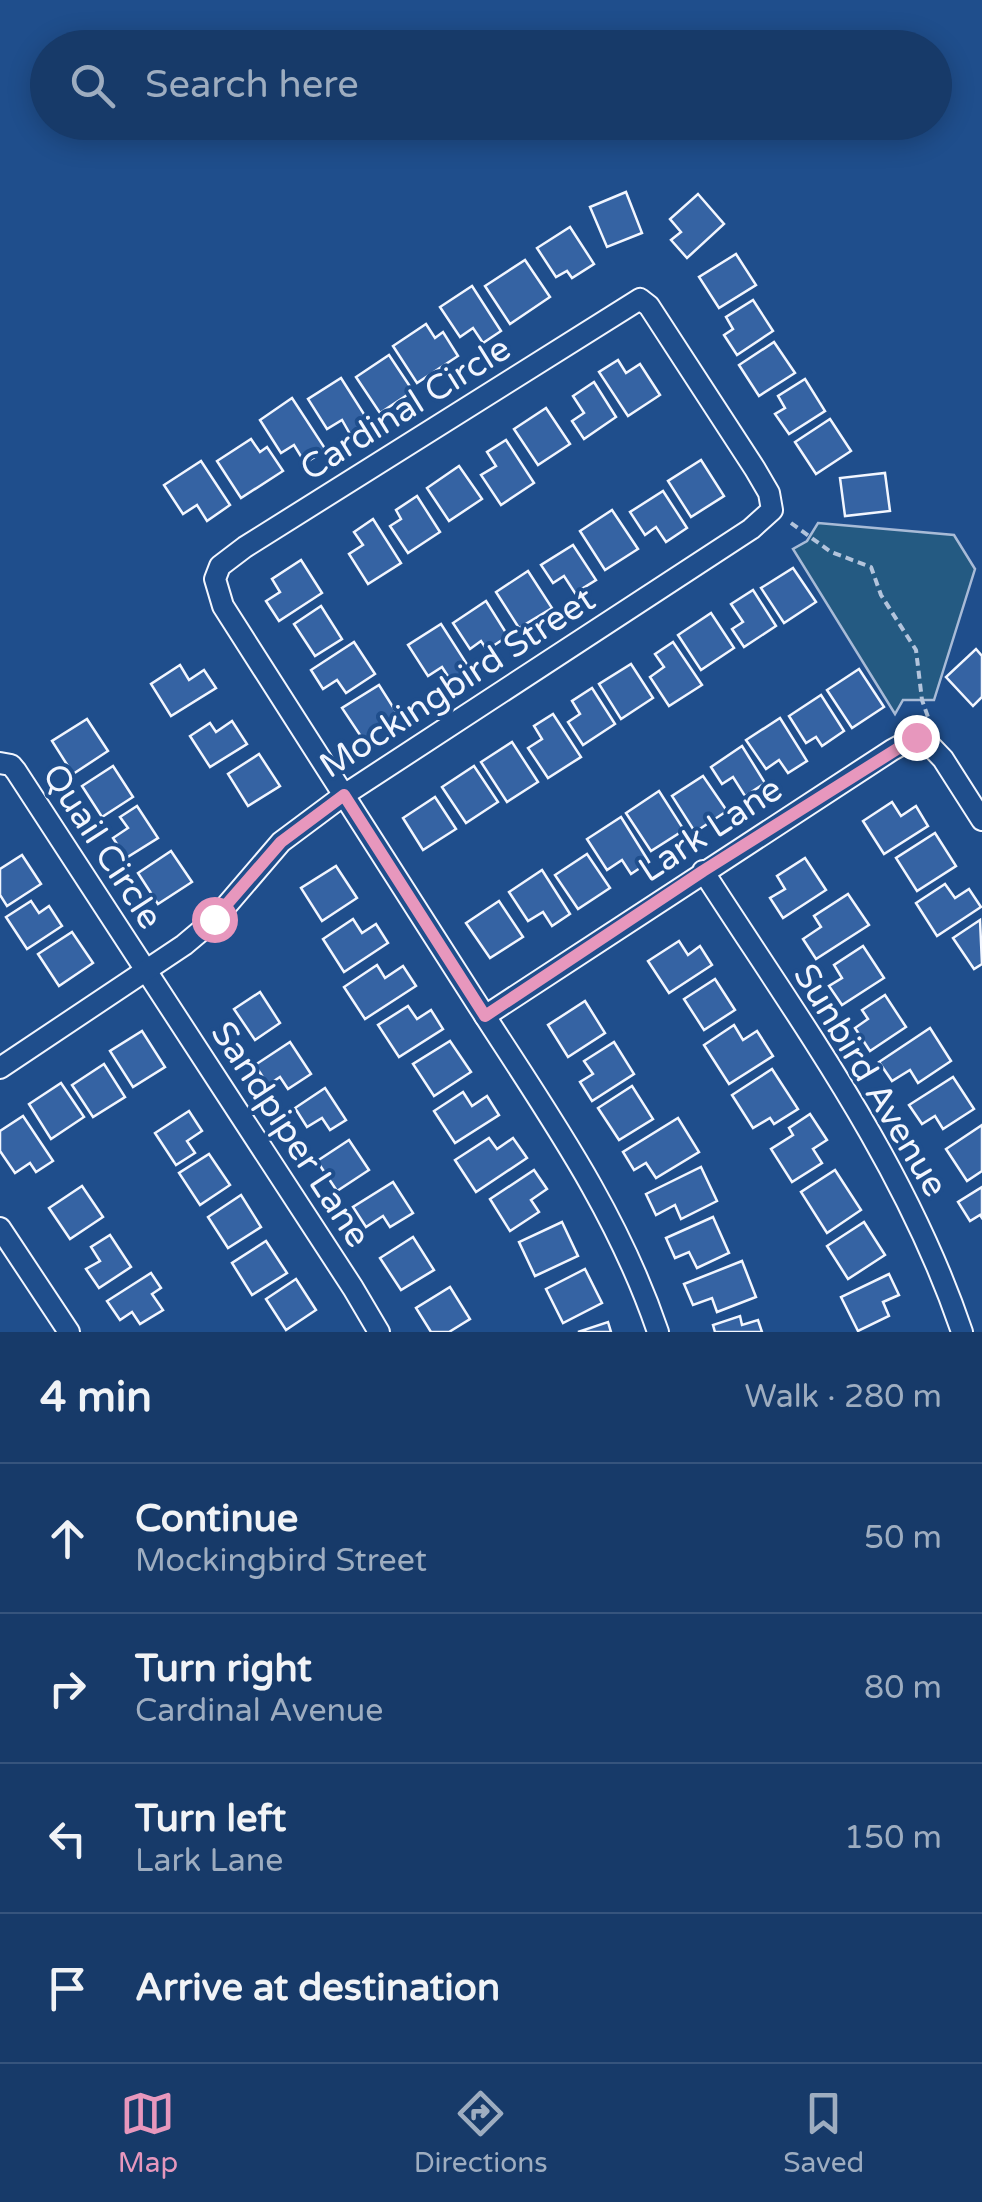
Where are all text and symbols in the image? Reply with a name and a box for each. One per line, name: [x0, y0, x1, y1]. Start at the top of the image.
search box: [30, 30, 952, 140]
icon: search: [65, 58, 120, 113]
text: Search here: [145, 62, 359, 108]
street label: Cardinal Circle: [293, 328, 518, 490]
street label: Mockingbird Street: [312, 578, 603, 787]
route end: [894, 715, 940, 761]
street label: Quail Circle: [33, 756, 171, 937]
street label: Lark Lane: [631, 768, 790, 892]
route start: [192, 897, 238, 943]
street label: Sunbird Avenue: [784, 957, 956, 1204]
street label: Sandpiper Lane: [202, 1014, 379, 1255]
text: 4 min: [40, 1372, 152, 1423]
text: Walk · 280 m: [745, 1378, 942, 1416]
text: Continue: [135, 1496, 298, 1542]
icon: ahead: [40, 1511, 95, 1566]
text: 50 m: [864, 1519, 942, 1557]
text: Mockingbird Street: [135, 1542, 427, 1580]
text: Turn right: [135, 1646, 312, 1692]
icon: right: [40, 1661, 95, 1716]
text: 80 m: [864, 1669, 942, 1707]
text: Cardinal Avenue: [135, 1692, 383, 1730]
text: Turn left: [135, 1796, 286, 1842]
icon: left: [40, 1811, 95, 1866]
text: 150 m: [844, 1819, 942, 1857]
text: Lark Lane: [135, 1842, 283, 1880]
icon: arrive: [40, 1961, 95, 2016]
text: Arrive at destination: [135, 1965, 500, 2011]
tab: Map: [118, 2086, 178, 2180]
tab: Directions: [414, 2086, 548, 2180]
tab: Saved: [783, 2086, 864, 2180]

